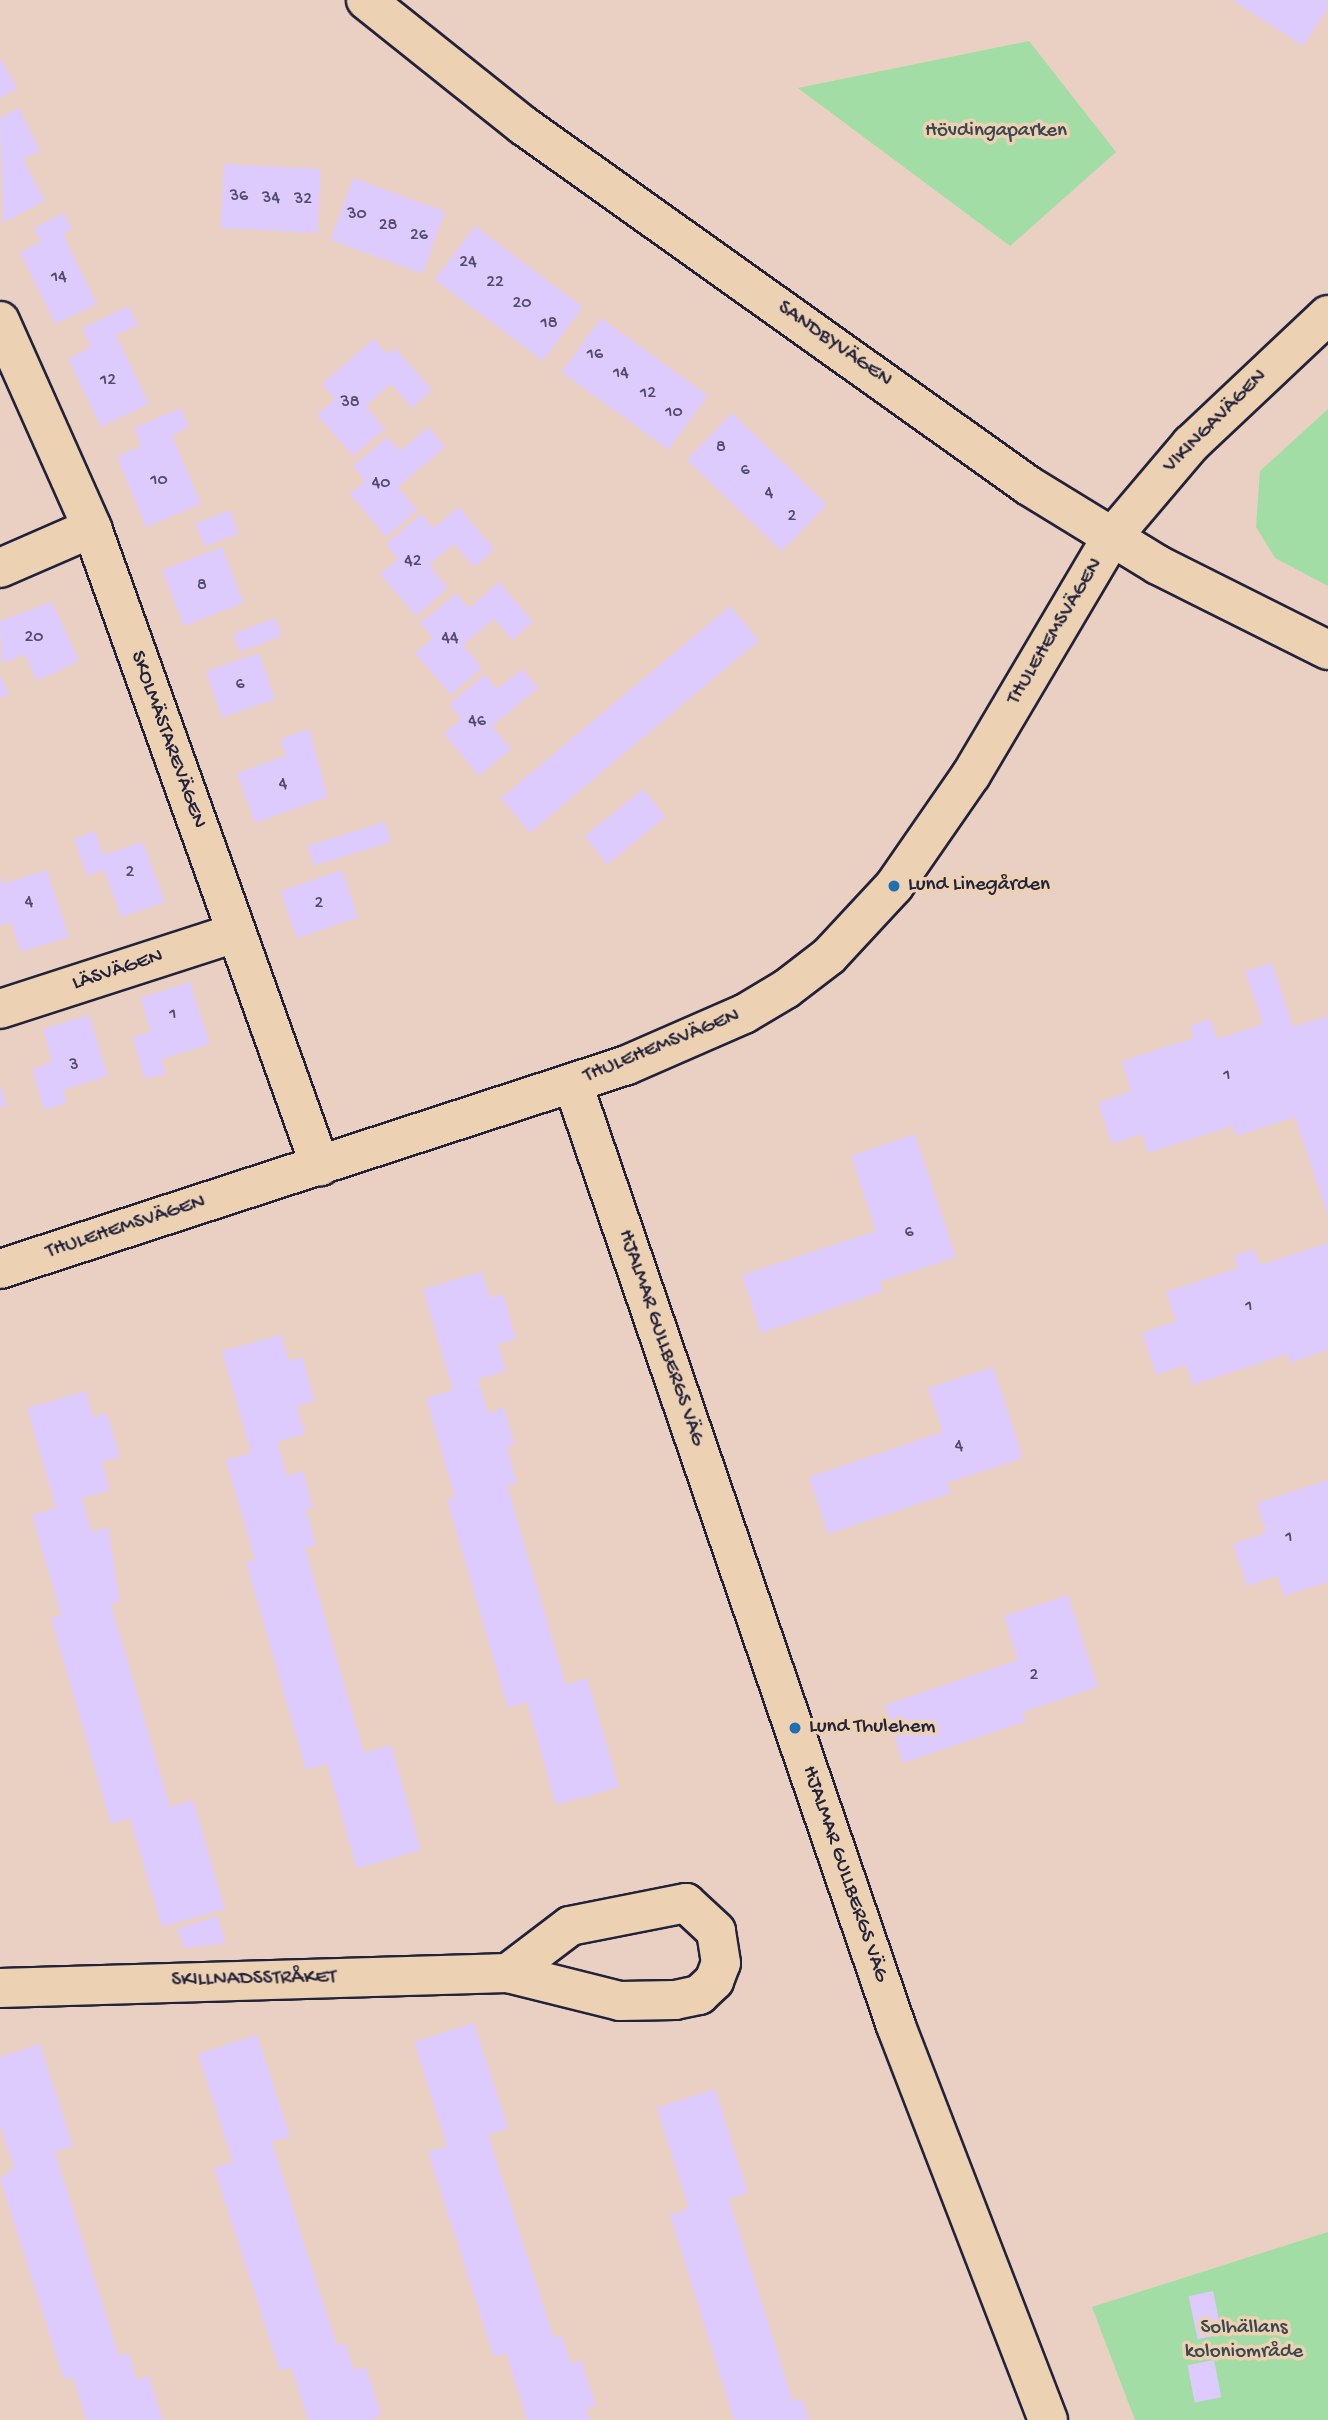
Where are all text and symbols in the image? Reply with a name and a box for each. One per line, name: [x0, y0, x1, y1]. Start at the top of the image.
park label: Hövdingaparken: [925, 119, 1067, 145]
house number: 36: [230, 186, 248, 208]
house number: 34: [262, 188, 280, 210]
house number: 32: [294, 189, 312, 211]
house number: 30: [347, 204, 367, 226]
house number: 28: [379, 215, 397, 237]
house number: 26: [410, 225, 428, 247]
house number: 24: [459, 252, 477, 274]
house number: 14: [51, 267, 67, 289]
house number: 22: [486, 272, 504, 294]
house number: 20: [512, 293, 532, 315]
street label: SANDBYVÄGEN: [772, 296, 896, 394]
house number: 18: [540, 313, 558, 335]
house number: 16: [587, 344, 603, 366]
house number: 14: [613, 363, 629, 385]
street label: VIKINGAVÄGEN: [1159, 365, 1273, 479]
house number: 12: [100, 370, 116, 392]
house number: 12: [640, 383, 656, 405]
house number: 38: [340, 392, 360, 414]
house number: 10: [665, 402, 683, 424]
house number: 8: [716, 437, 726, 459]
house number: 6: [740, 460, 750, 482]
house number: 10: [150, 470, 168, 492]
house number: 40: [372, 473, 390, 495]
house number: 4: [765, 483, 773, 505]
house number: 2: [788, 506, 796, 528]
house number: 42: [404, 551, 422, 573]
street label: THULEHEMSVÄGEN: [1002, 554, 1110, 710]
house number: 8: [197, 575, 207, 597]
house number: 20: [24, 627, 44, 649]
house number: 44: [441, 628, 459, 650]
street label: SKOLMÄSTAREVÄGEN: [123, 648, 211, 832]
house number: 6: [235, 674, 245, 696]
house number: 46: [468, 711, 486, 733]
house number: 4: [279, 774, 287, 796]
house number: 2: [126, 862, 134, 884]
place label: Lund Linegården: [908, 873, 1050, 899]
marker: Lund Linegården: [886, 878, 902, 894]
house number: 4: [25, 892, 33, 914]
house number: 2: [315, 893, 323, 915]
street label: LÄSVÄGEN: [69, 945, 167, 997]
house number: 1: [169, 1004, 177, 1026]
street label: THULEHEMSVÄGEN: [580, 1004, 744, 1090]
house number: 3: [69, 1055, 79, 1077]
house number: 1: [1223, 1065, 1231, 1087]
street label: THULEHEMSVÄGEN: [43, 1190, 209, 1266]
house number: 6: [904, 1222, 914, 1244]
street label: HJALMAR GULLBERGS VÄG: [611, 1227, 709, 1449]
house number: 1: [1245, 1296, 1253, 1318]
house number: 4: [955, 1436, 963, 1458]
house number: 1: [1285, 1527, 1293, 1549]
house number: 2: [1030, 1665, 1038, 1687]
place label: Lund Thulehem: [809, 1715, 936, 1741]
marker: Lund Thulehem: [787, 1720, 803, 1736]
street label: HJALMAR GULLBERGS VÄG: [795, 1763, 893, 1985]
street label: SKILLNADSSTRÅKET: [171, 1966, 337, 1994]
park label: Solhällans koloniområde: [1185, 2316, 1303, 2366]

